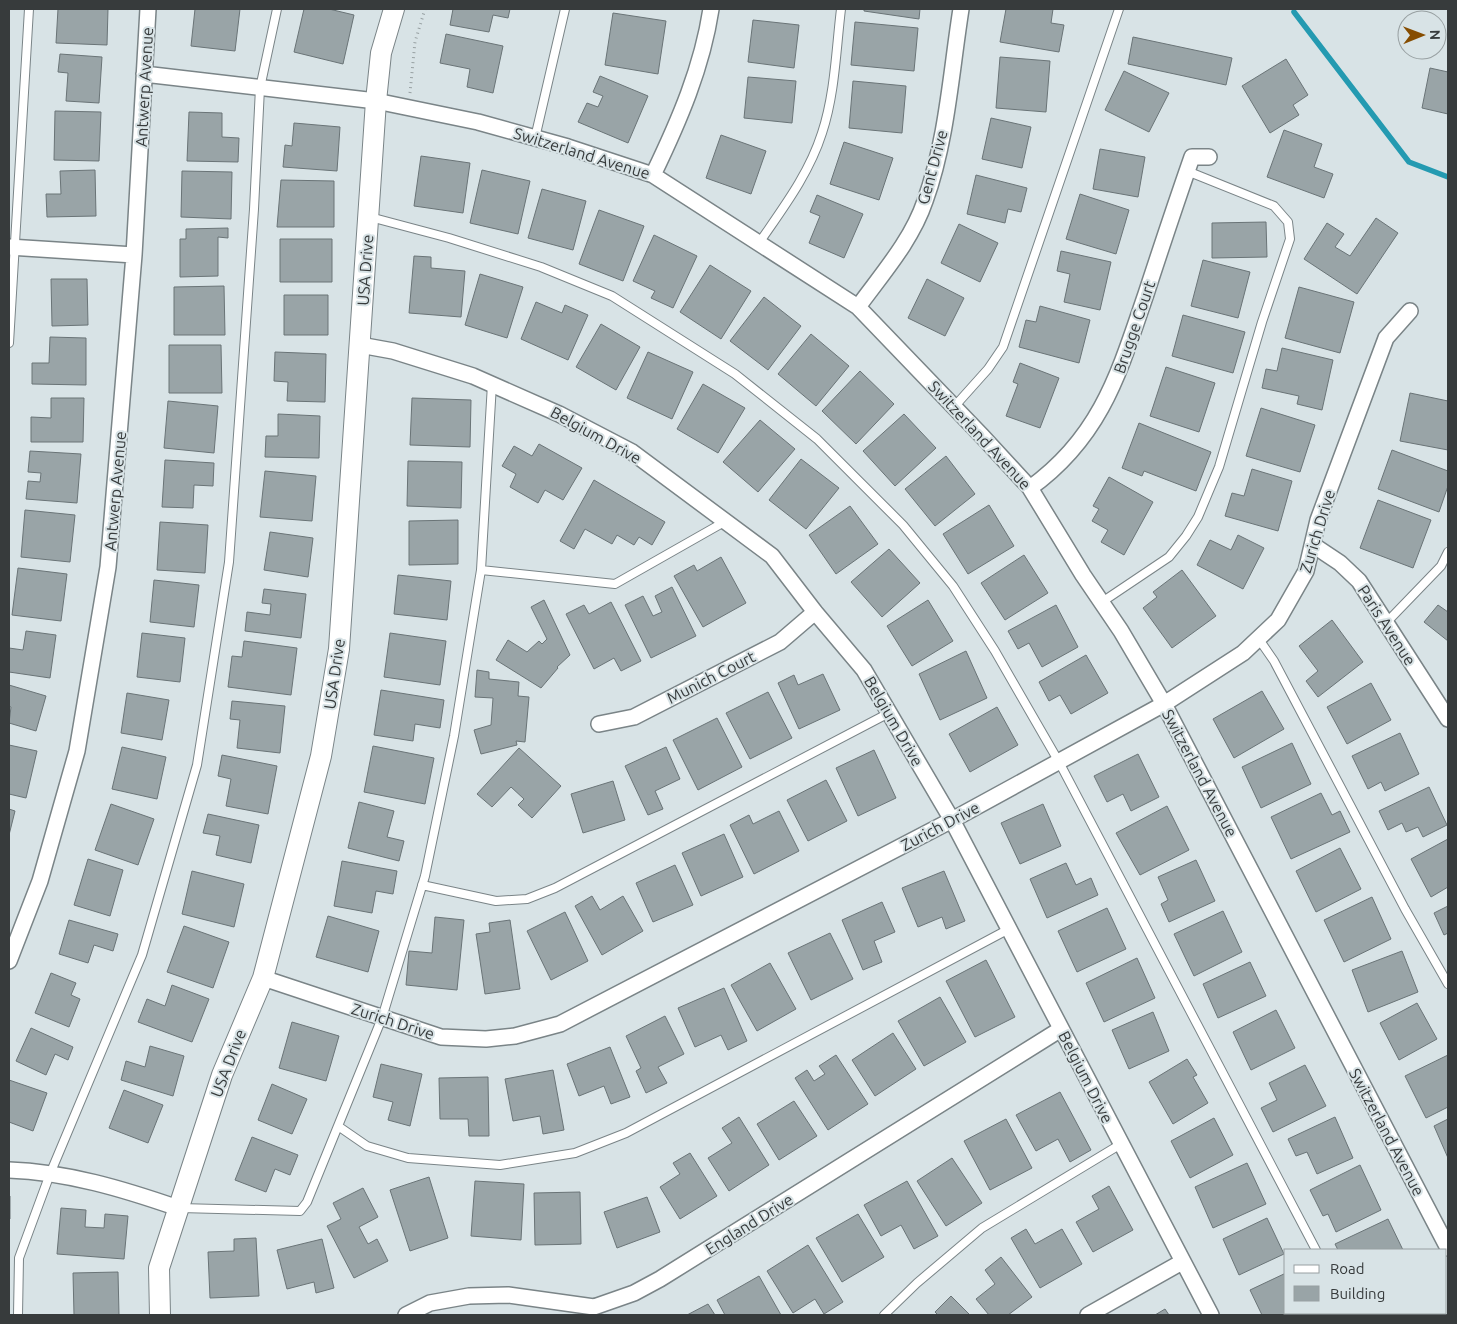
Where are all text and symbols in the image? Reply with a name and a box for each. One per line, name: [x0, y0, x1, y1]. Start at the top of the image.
north arrow: [1397, 10, 1447, 60]
street label: Antwerp Avenue: [132, 27, 156, 147]
text: N: [1427, 29, 1443, 40]
street label: Switzerland Avenue: [512, 124, 652, 182]
street label: Gent Drive: [913, 128, 951, 206]
street label: USA Drive: [354, 234, 376, 306]
street label: Brugge Court: [1110, 278, 1159, 376]
street label: Switzerland Avenue: [925, 377, 1035, 493]
street label: Belgium Drive: [548, 403, 644, 467]
street label: Antwerp Avenue: [101, 430, 129, 552]
street label: Zurich Drive: [1296, 487, 1338, 575]
street label: Paris Avenue: [1354, 581, 1420, 669]
street label: USA Drive: [320, 637, 348, 711]
street label: Munich Court: [664, 647, 759, 707]
street label: Belgium Drive: [861, 673, 927, 769]
street label: Switzerland Avenue: [1159, 706, 1241, 840]
street label: Zurich Drive: [898, 798, 982, 854]
street label: Zurich Drive: [349, 999, 437, 1043]
street label: USA Drive: [207, 1027, 249, 1099]
street label: Belgium Drive: [1055, 1028, 1117, 1126]
street label: Switzerland Avenue: [1346, 1065, 1428, 1199]
street label: England Drive: [702, 1190, 796, 1258]
legend: [1284, 1249, 1447, 1314]
text: Road: [1330, 1260, 1365, 1277]
text: Building: [1330, 1285, 1385, 1302]

